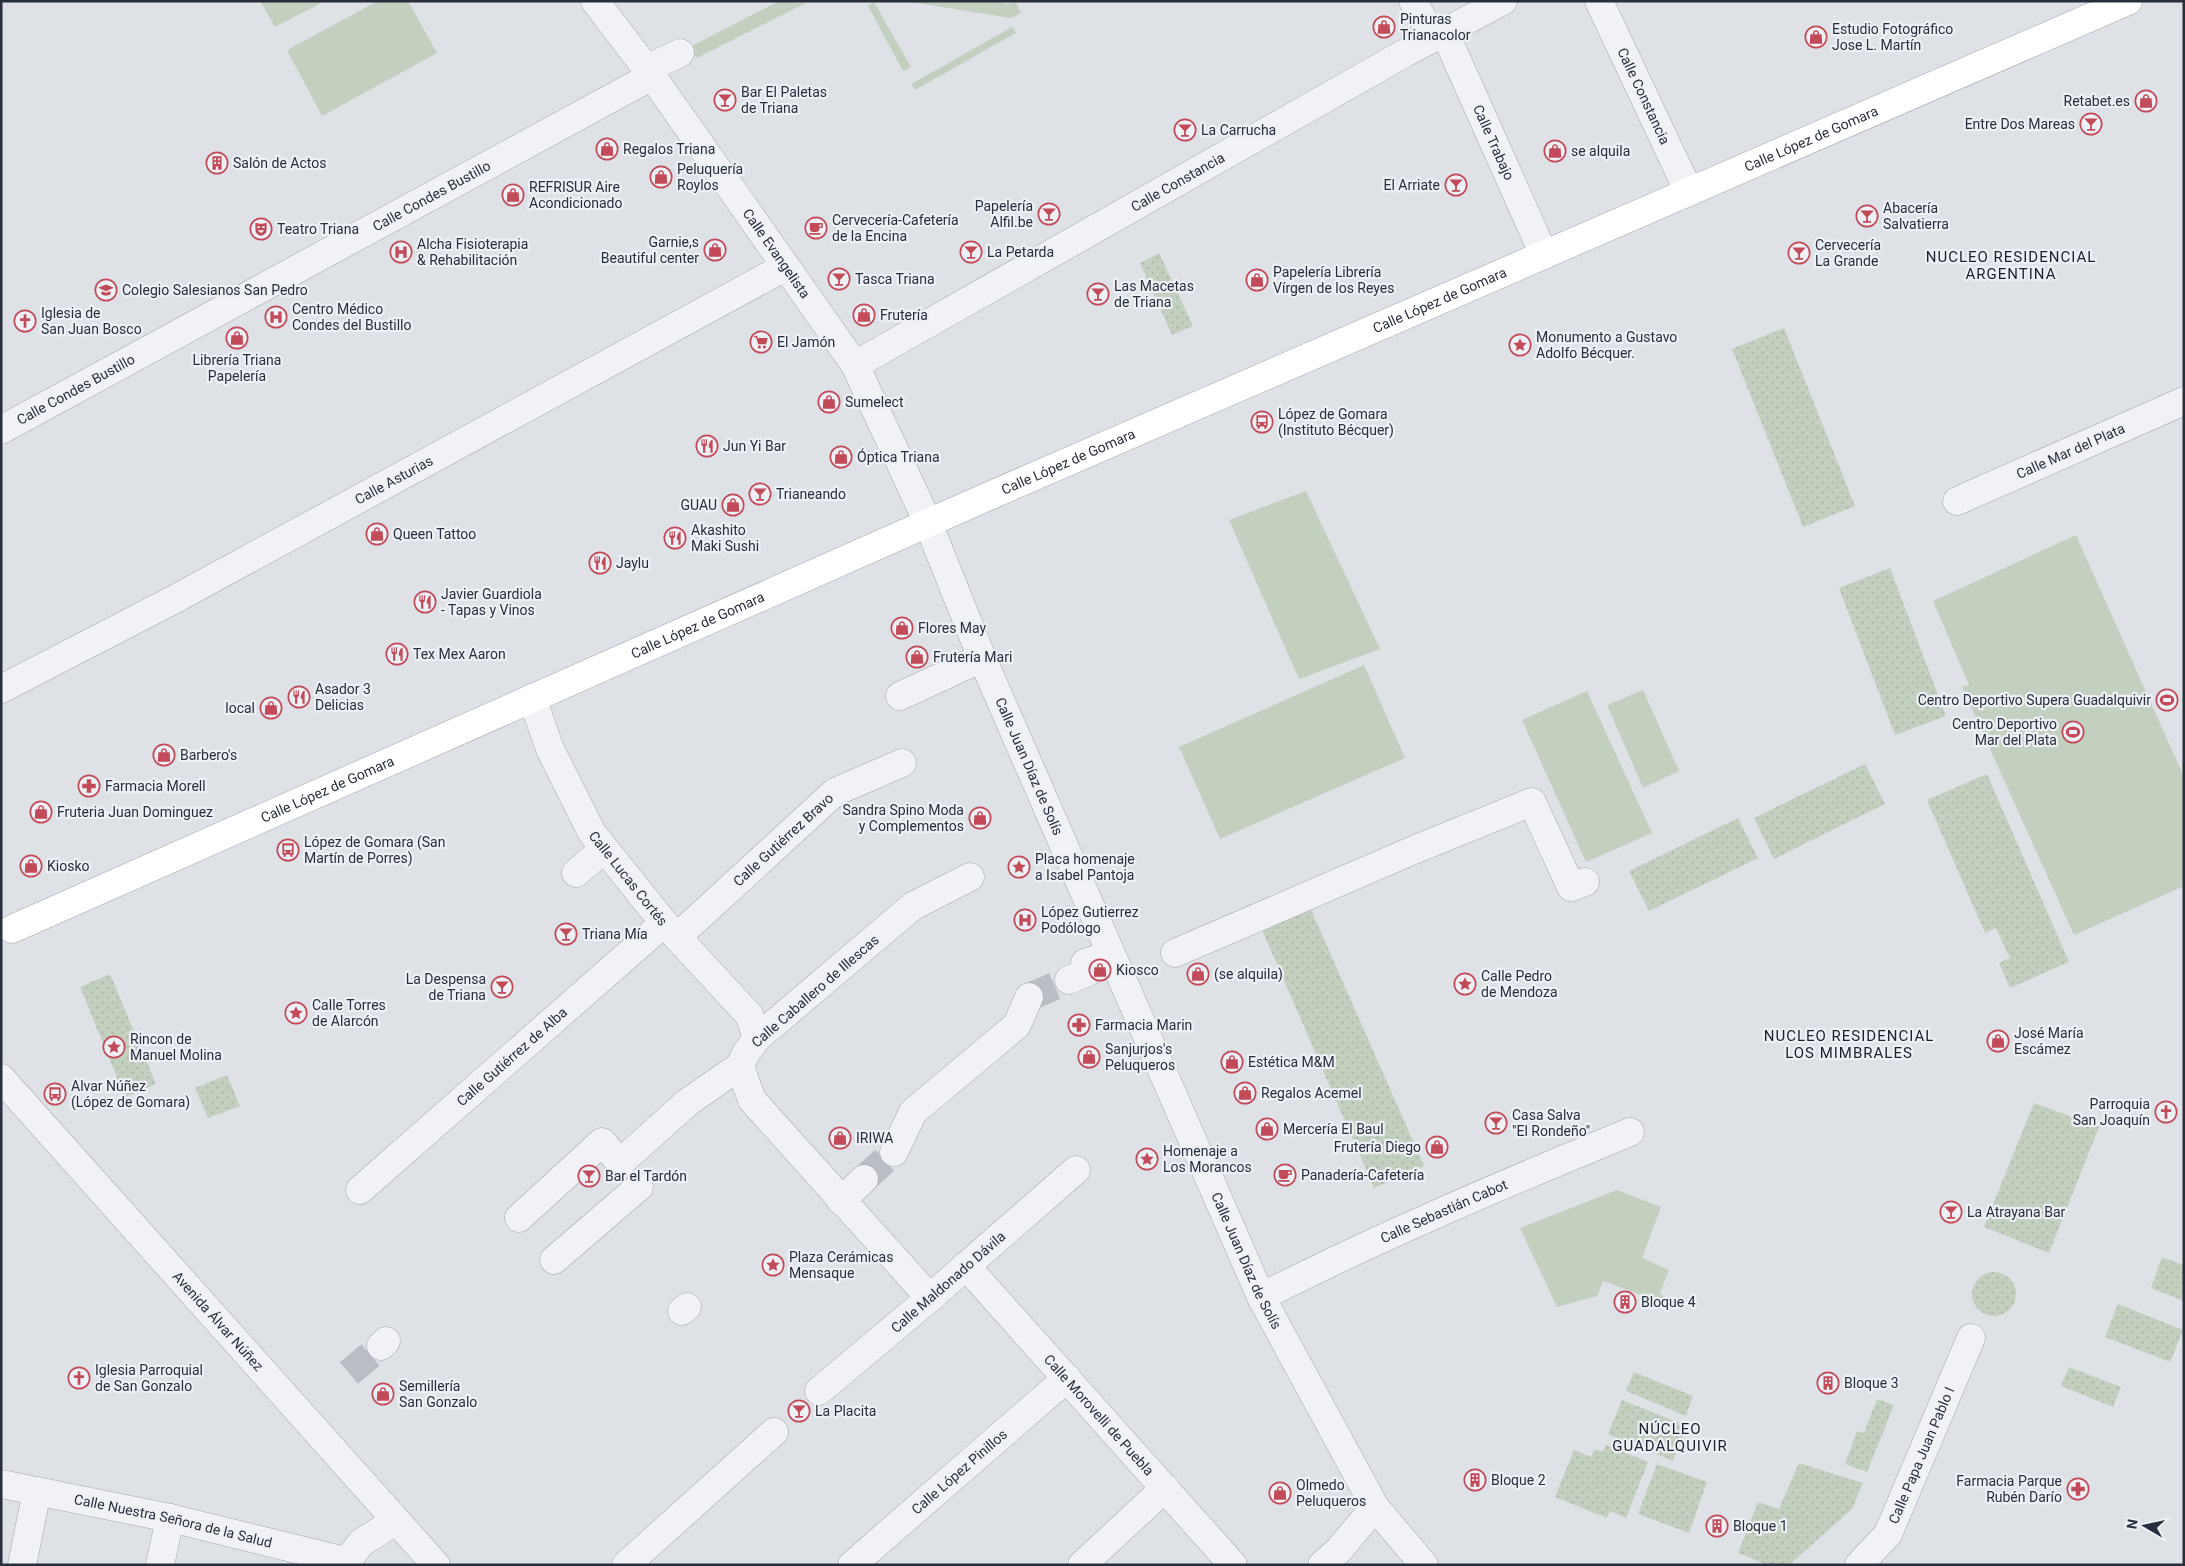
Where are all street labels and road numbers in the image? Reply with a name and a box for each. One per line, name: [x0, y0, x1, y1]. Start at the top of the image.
street label: Calle Constancia: [1614, 45, 1673, 147]
street label: Calle Trabajo: [1470, 102, 1518, 183]
street label: Calle López de Gomara: [1742, 103, 1880, 175]
street label: Calle Constancia: [1128, 149, 1227, 215]
street label: Calle Condes Bustillo: [370, 157, 493, 234]
street label: Calle Evangelista: [740, 205, 814, 301]
street label: Calle López de Gomara: [1370, 264, 1509, 336]
street label: Calle Condes Bustillo: [14, 351, 137, 428]
street label: Calle Mar del Plata: [2014, 420, 2127, 482]
street label: Calle López de Gomara: [999, 426, 1137, 498]
street label: Calle Asturias: [352, 452, 435, 508]
street label: Calle López de Gomara: [629, 589, 767, 662]
street label: Calle Juan Díaz de Solís: [992, 695, 1066, 838]
street label: Calle López de Gomara: [258, 753, 397, 826]
street label: Calle Gutiérrez Bravo: [730, 790, 836, 889]
street label: Calle Lucas Cortés: [586, 828, 671, 929]
street label: Calle Caballero de Illescas: [748, 931, 882, 1051]
street label: Calle Gutiérrez de Alba: [453, 1004, 570, 1109]
street label: Calle Sebastián Cabot: [1378, 1176, 1510, 1246]
street label: Calle Juan Díaz de Solís: [1208, 1190, 1285, 1332]
street label: Calle Maldonado Dávila: [888, 1228, 1008, 1336]
street label: Avenida Álvar Núñez: [170, 1268, 267, 1374]
street label: Calle Morovelli de Puebla: [1041, 1351, 1157, 1479]
street label: Calle Papa Juan Pablo I: [1885, 1384, 1957, 1526]
street label: Calle López Pinillos: [908, 1426, 1010, 1518]
street label: Calle Nuestra Señora de la Salud: [73, 1491, 274, 1551]

